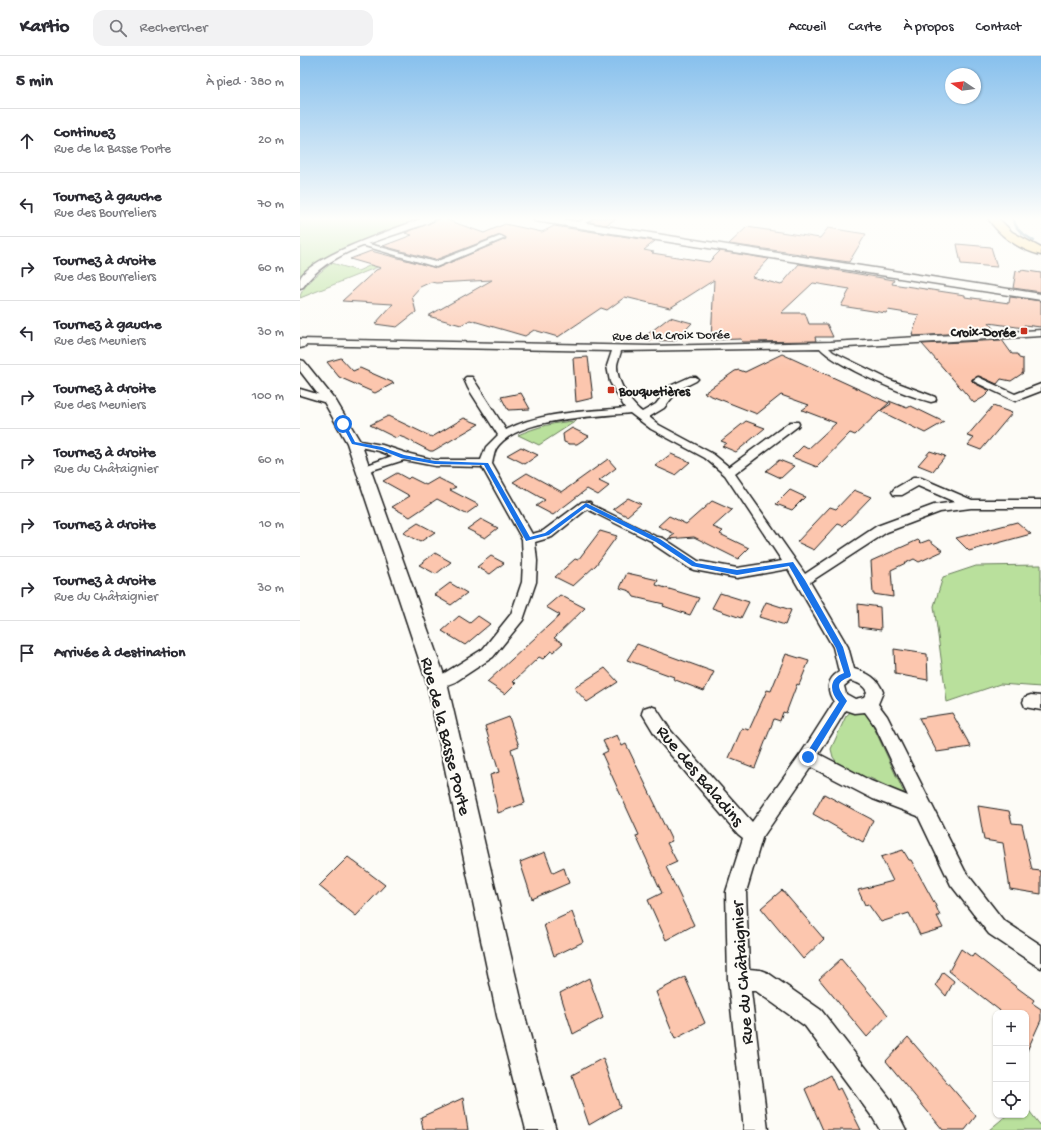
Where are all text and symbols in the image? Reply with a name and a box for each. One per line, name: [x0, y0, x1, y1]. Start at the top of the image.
search box: [93, 10, 373, 46]
text: Kartio: [20, 16, 69, 39]
icon: search: [107, 17, 129, 39]
text: Rechercher: [139, 19, 208, 37]
text: Accueil: [789, 19, 826, 36]
text: Carte: [848, 19, 882, 36]
text: À propos: [904, 19, 954, 36]
text: Contact: [976, 19, 1021, 36]
north arrow: [945, 68, 981, 104]
text: 5 min: [16, 72, 53, 92]
text: À pied · 380 m: [206, 75, 284, 90]
text: Continuez: [54, 124, 115, 142]
icon: ahead: [16, 130, 38, 152]
text: 20 m: [258, 133, 284, 148]
text: Rue de la Basse Porte: [54, 142, 171, 157]
text: Tournez à gauche: [54, 188, 162, 206]
icon: left: [16, 194, 38, 216]
text: 70 m: [258, 197, 284, 212]
text: Rue des Bourreliers: [54, 206, 156, 221]
text: Tournez à droite: [54, 252, 156, 270]
icon: right: [16, 258, 38, 280]
text: 60 m: [258, 261, 284, 276]
text: Rue des Bourreliers: [54, 270, 156, 285]
text: Tournez à gauche: [54, 316, 162, 334]
icon: left: [16, 322, 38, 344]
text: 30 m: [258, 325, 284, 340]
place label: Croix-Dorée: [950, 326, 1017, 341]
marker: Croix-Dorée: [1019, 326, 1029, 336]
street label: Rue de la Croix Dorée: [612, 328, 730, 345]
text: Rue des Meuniers: [54, 334, 146, 349]
text: Tournez à droite: [54, 380, 156, 398]
marker: Bouquetières: [606, 385, 616, 395]
place label: Bouquetières: [618, 385, 691, 400]
icon: right: [16, 386, 38, 408]
text: 100 m: [252, 389, 284, 404]
text: Rue des Meuniers: [54, 398, 146, 413]
route start: [334, 415, 352, 433]
text: Tournez à droite: [54, 444, 156, 462]
icon: right: [16, 450, 38, 472]
text: 60 m: [258, 453, 284, 468]
text: Rue du Châtaignier: [54, 462, 158, 477]
icon: right: [16, 514, 38, 536]
text: Tournez à droite: [54, 516, 156, 534]
text: 10 m: [259, 517, 284, 532]
text: Tournez à droite: [54, 572, 156, 590]
icon: right: [16, 578, 38, 600]
text: 30 m: [258, 581, 284, 596]
text: Rue du Châtaignier: [54, 590, 158, 605]
icon: arrive: [16, 642, 38, 664]
text: Arrivée à destination: [54, 644, 185, 662]
street label: Rue de la Basse Porte: [415, 655, 475, 818]
street label: Rue des Baladins: [651, 722, 748, 832]
route end: [799, 748, 817, 766]
street label: Rue du Châtaignier: [728, 899, 759, 1045]
map controls: [993, 1010, 1029, 1118]
button: +: [993, 1010, 1029, 1046]
button: −: [993, 1046, 1029, 1082]
button: locate: [993, 1082, 1029, 1118]

